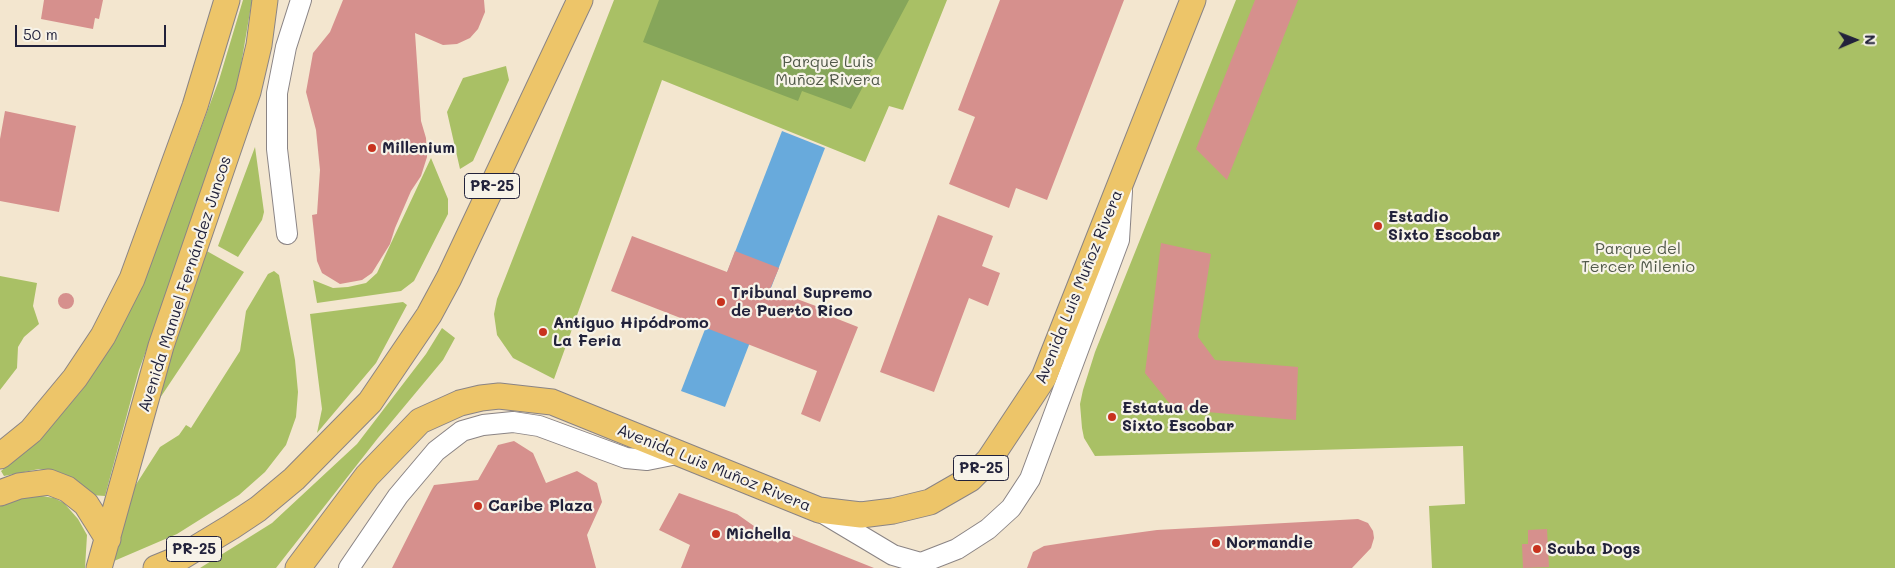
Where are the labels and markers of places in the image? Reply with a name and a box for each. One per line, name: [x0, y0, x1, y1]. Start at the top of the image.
place label: Millenium: [382, 138, 455, 158]
marker: Millenium: [366, 142, 378, 154]
place label: Estadio Sixto Escobar: [1388, 207, 1500, 245]
marker: Estadio Sixto Escobar: [1372, 220, 1384, 232]
place label: Tribunal Supremo de Puerto Rico: [731, 283, 872, 321]
marker: Tribunal Supremo de Puerto Rico: [715, 296, 727, 308]
place label: Antiguo Hipódromo La Feria: [553, 313, 709, 351]
marker: Antiguo Hipódromo La Feria: [537, 326, 549, 338]
place label: Estatua de Sixto Escobar: [1122, 398, 1234, 436]
marker: Estatua de Sixto Escobar: [1106, 411, 1118, 423]
place label: Caribe Plaza: [488, 496, 593, 516]
marker: Caribe Plaza: [472, 500, 484, 512]
place label: Michella: [726, 524, 791, 544]
marker: Michella: [710, 528, 722, 540]
place label: Normandie: [1226, 533, 1313, 553]
marker: Normandie: [1210, 537, 1222, 549]
place label: Scuba Dogs: [1547, 539, 1640, 559]
marker: Scuba Dogs: [1531, 543, 1543, 555]

